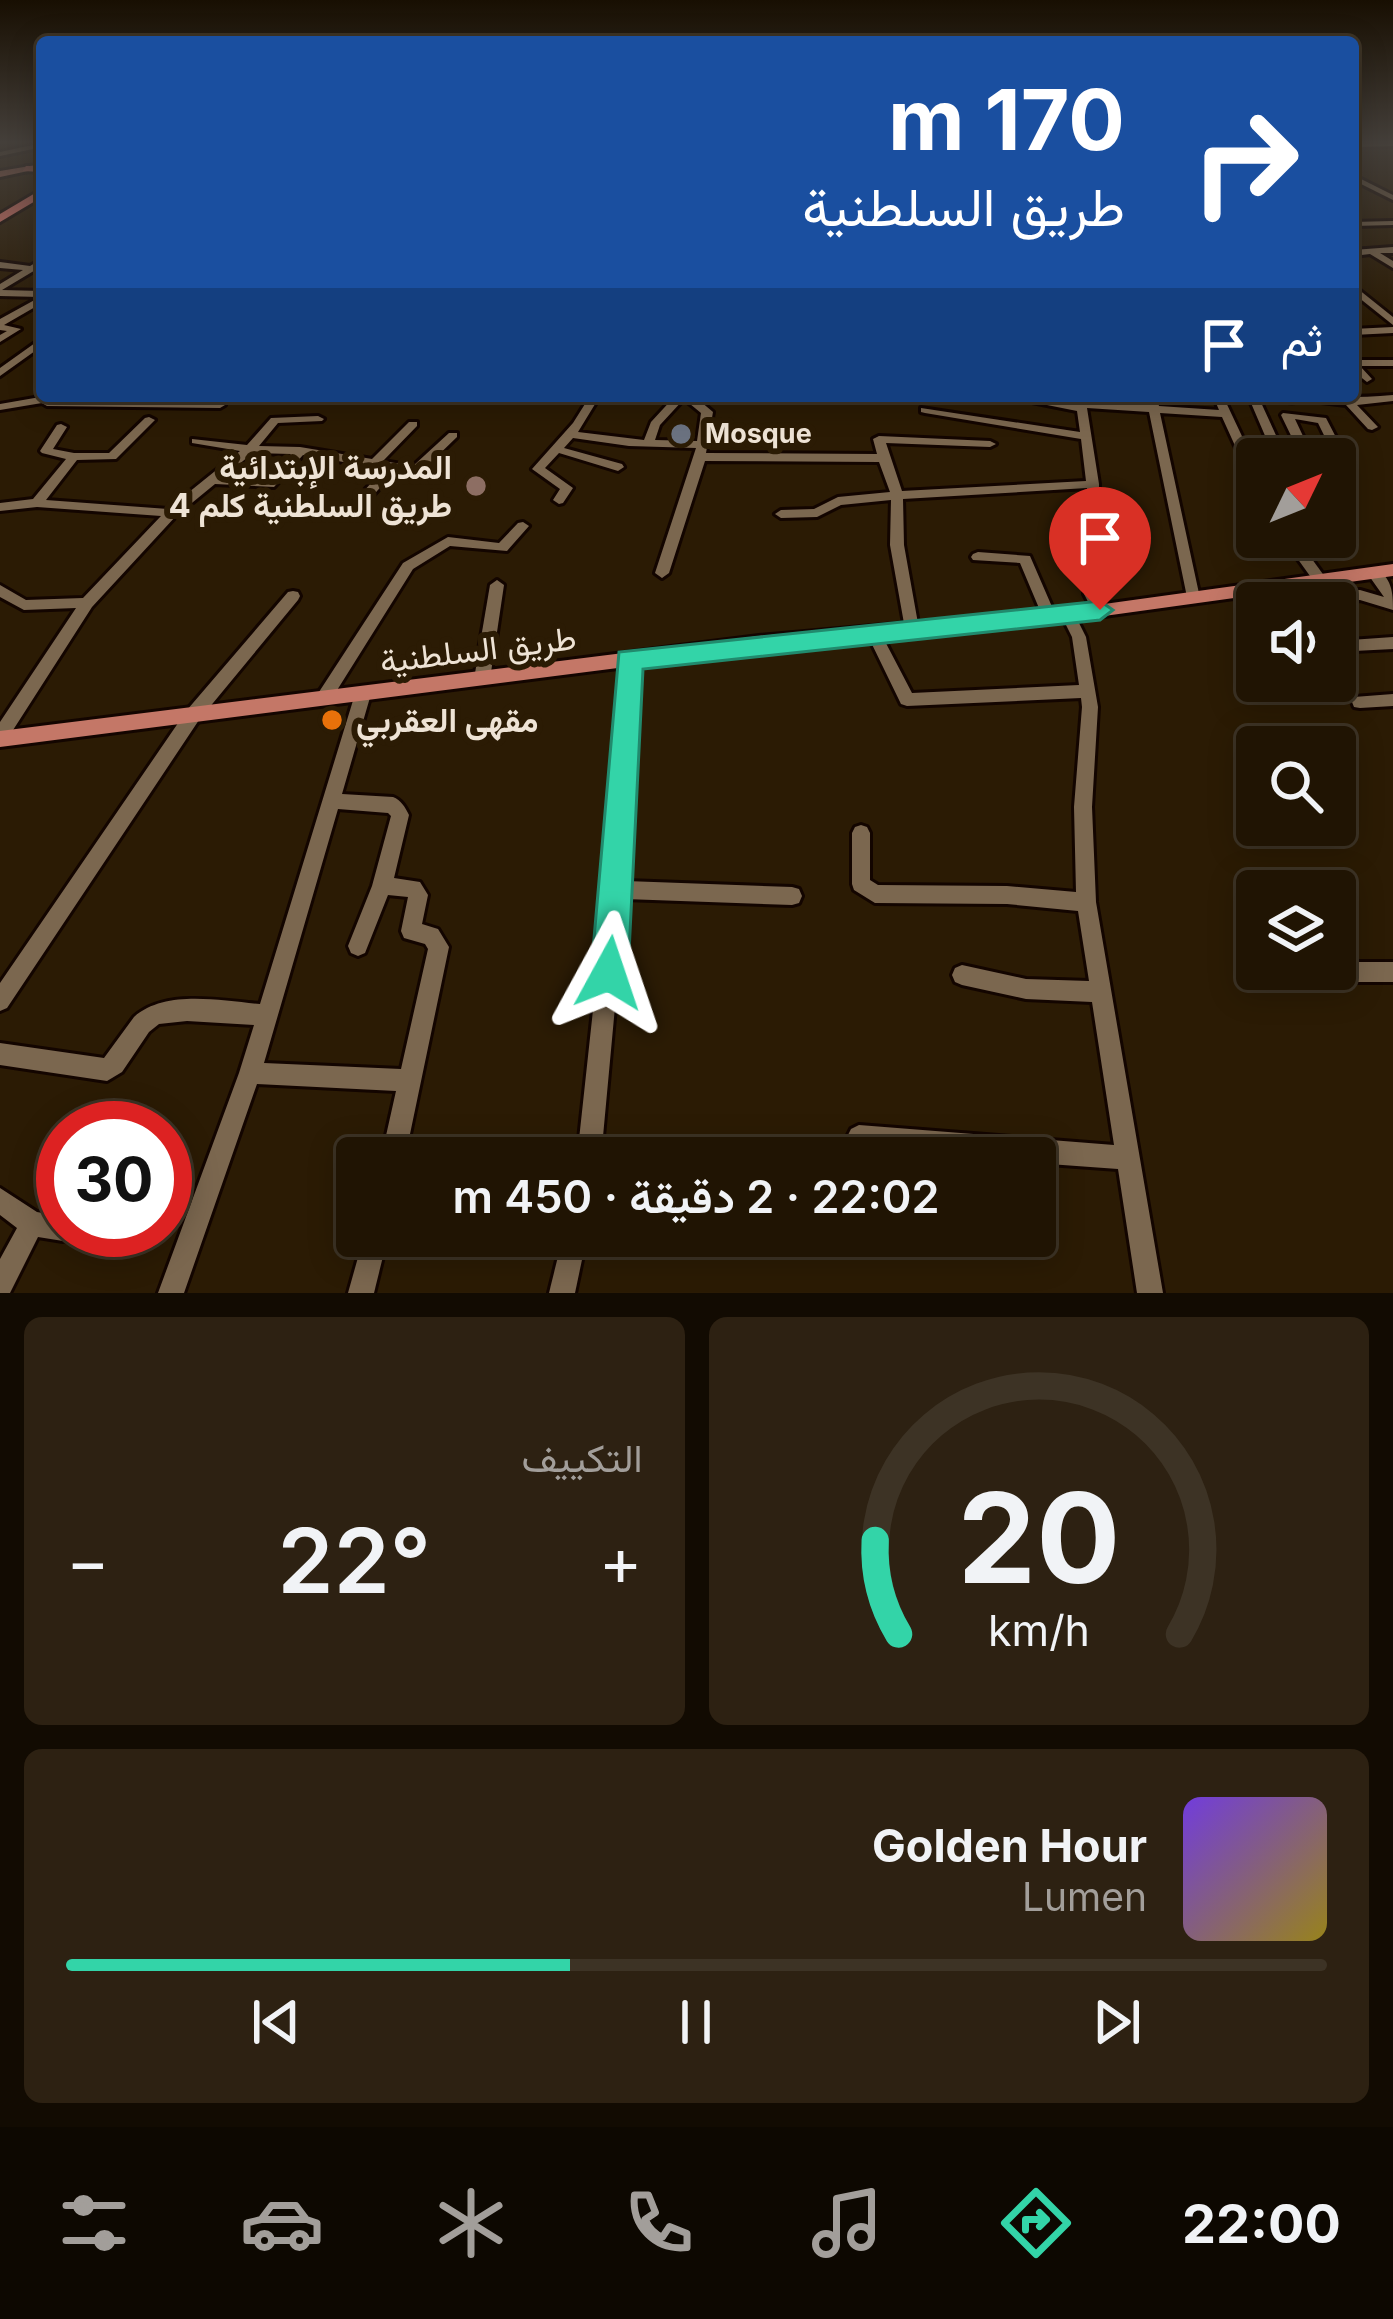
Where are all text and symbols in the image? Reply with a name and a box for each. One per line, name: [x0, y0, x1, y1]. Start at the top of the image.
text: 170 m: [888, 69, 1125, 170]
icon: right: [1167, 84, 1323, 240]
text: طريق السلطنية: [802, 174, 1125, 239]
icon: arrive: [1191, 312, 1257, 378]
text: ثم: [1281, 312, 1323, 367]
place label: Mosque: [705, 417, 812, 450]
marker: Mosque: [668, 421, 694, 447]
north arrow: [1236, 438, 1356, 558]
map controls: [1236, 438, 1356, 990]
place label: المدرسة الإبتدائية طريق السلطنية كلم 4: [169, 447, 452, 527]
marker: المدرسة الإبتدائية طريق السلطنية كلم 4: [463, 473, 489, 499]
pin: [1049, 487, 1151, 610]
icon: arrive: [1067, 505, 1133, 571]
button: sound: [1236, 582, 1356, 702]
street label: طريق السلطنية: [378, 617, 578, 682]
place label: مقهى العقربي: [356, 700, 539, 748]
marker: مقهى العقربي: [319, 707, 345, 733]
button: search: [1236, 726, 1356, 846]
button: layers: [1236, 870, 1356, 990]
position arrow: [546, 910, 672, 1036]
speed limit sign: 30: [36, 1101, 192, 1257]
text: 22:02 · 2 دقيقة · 450 m: [452, 1169, 940, 1224]
text: التكييف: [522, 1434, 643, 1481]
text: 20: [957, 1462, 1120, 1613]
text: 22°: [278, 1506, 431, 1615]
text: −: [66, 1521, 110, 1601]
text: +: [599, 1521, 643, 1601]
text: km/h: [988, 1604, 1090, 1656]
text: Golden Hour: [872, 1818, 1147, 1873]
text: Lumen: [1022, 1873, 1147, 1920]
icon: previous: [243, 1989, 309, 2055]
icon: pause: [663, 1989, 729, 2055]
icon: next: [1084, 1989, 1150, 2055]
icon: filters: [52, 2181, 136, 2265]
icon: car: [240, 2181, 324, 2265]
icon: climate: [429, 2181, 513, 2265]
icon: phone: [617, 2181, 701, 2265]
icon: music: [805, 2181, 889, 2265]
icon: directions: [994, 2181, 1078, 2265]
text: 22:00: [1182, 2191, 1341, 2256]

